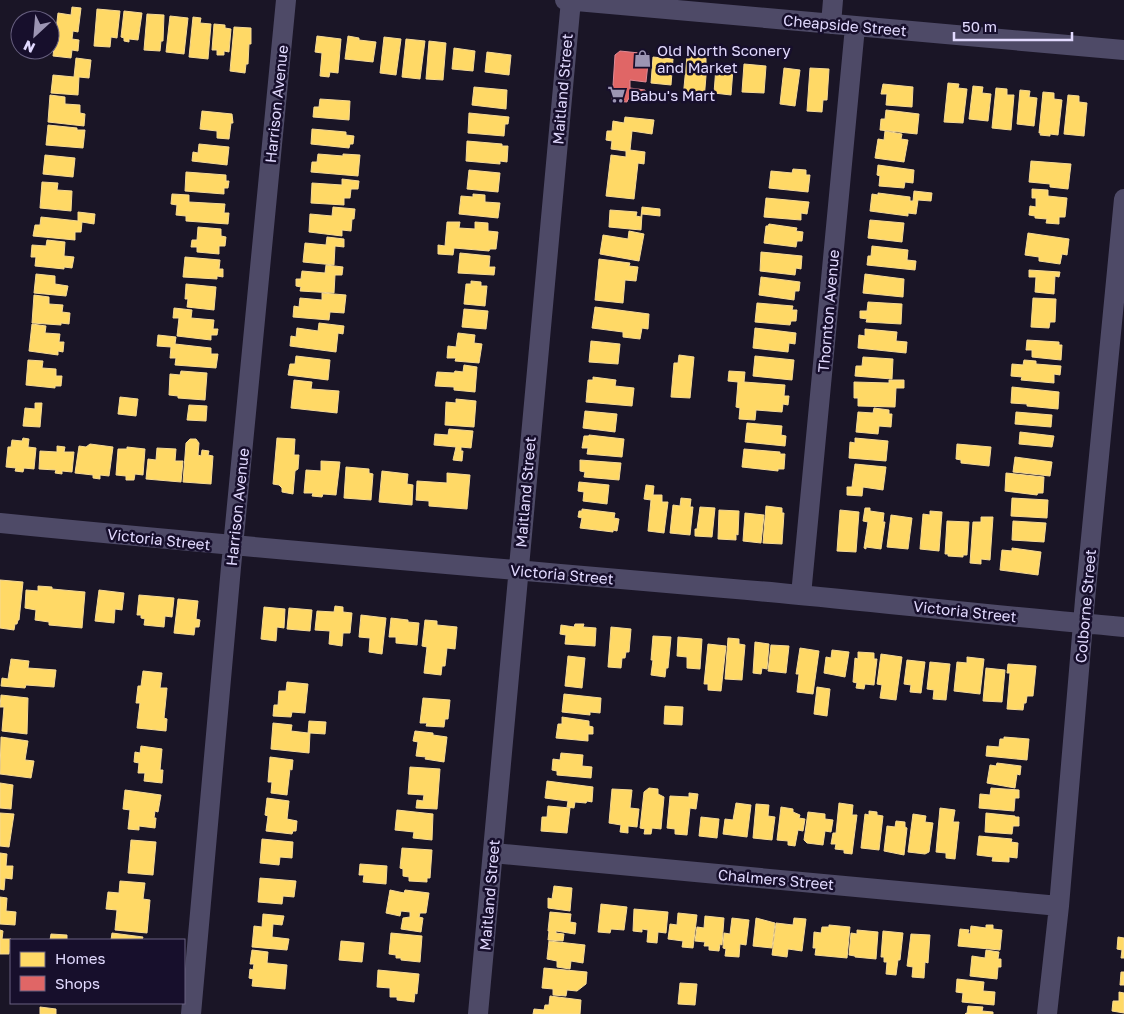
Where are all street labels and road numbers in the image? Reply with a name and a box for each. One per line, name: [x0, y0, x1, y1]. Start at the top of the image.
street label: Cheapside Street: [783, 11, 907, 39]
street label: Maitland Street: [548, 33, 576, 145]
street label: Harrison Avenue: [261, 44, 291, 164]
street label: Thornton Avenue: [814, 248, 842, 373]
street label: Maitland Street: [511, 436, 539, 548]
street label: Harrison Avenue: [222, 447, 252, 567]
street label: Victoria Street: [106, 525, 212, 553]
street label: Colborne Street: [1071, 548, 1099, 664]
street label: Victoria Street: [510, 561, 614, 587]
street label: Victoria Street: [912, 597, 1018, 625]
street label: Maitland Street: [475, 839, 503, 951]
street label: Chalmers Street: [717, 865, 835, 893]

